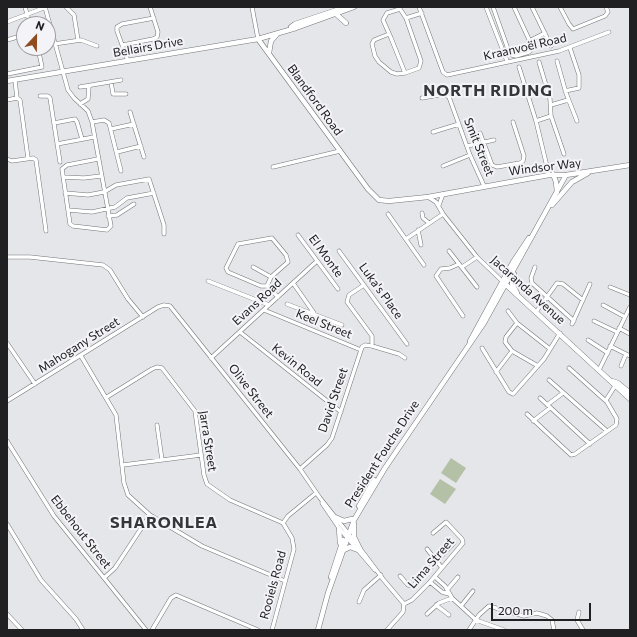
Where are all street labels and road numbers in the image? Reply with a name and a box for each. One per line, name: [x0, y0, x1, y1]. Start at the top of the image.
street label: Kraanvoël Road: [482, 30, 568, 64]
street label: Bellairs Drive: [112, 34, 184, 60]
street label: Blandford Road: [284, 62, 346, 138]
street label: Smit Street: [461, 116, 497, 178]
street label: Windsor Way: [508, 155, 582, 179]
street label: El Monte: [306, 232, 346, 280]
street label: Jacaranda Avenue: [488, 253, 568, 327]
street label: Luka's Place: [356, 260, 406, 322]
street label: Evans Road: [229, 276, 285, 328]
street label: Keel Street: [294, 306, 354, 342]
street label: Mahogany Street: [36, 314, 122, 376]
street label: Kevin Road: [269, 340, 325, 390]
street label: Olive Street: [225, 361, 277, 421]
street label: David Street: [315, 366, 351, 434]
street label: President Fouche Drive: [342, 398, 422, 510]
street label: Jarra Street: [196, 409, 220, 473]
street label: Ebbehout Street: [48, 492, 114, 572]
street label: Lima Street: [405, 535, 457, 591]
street label: Rooiels Road: [257, 549, 289, 621]

